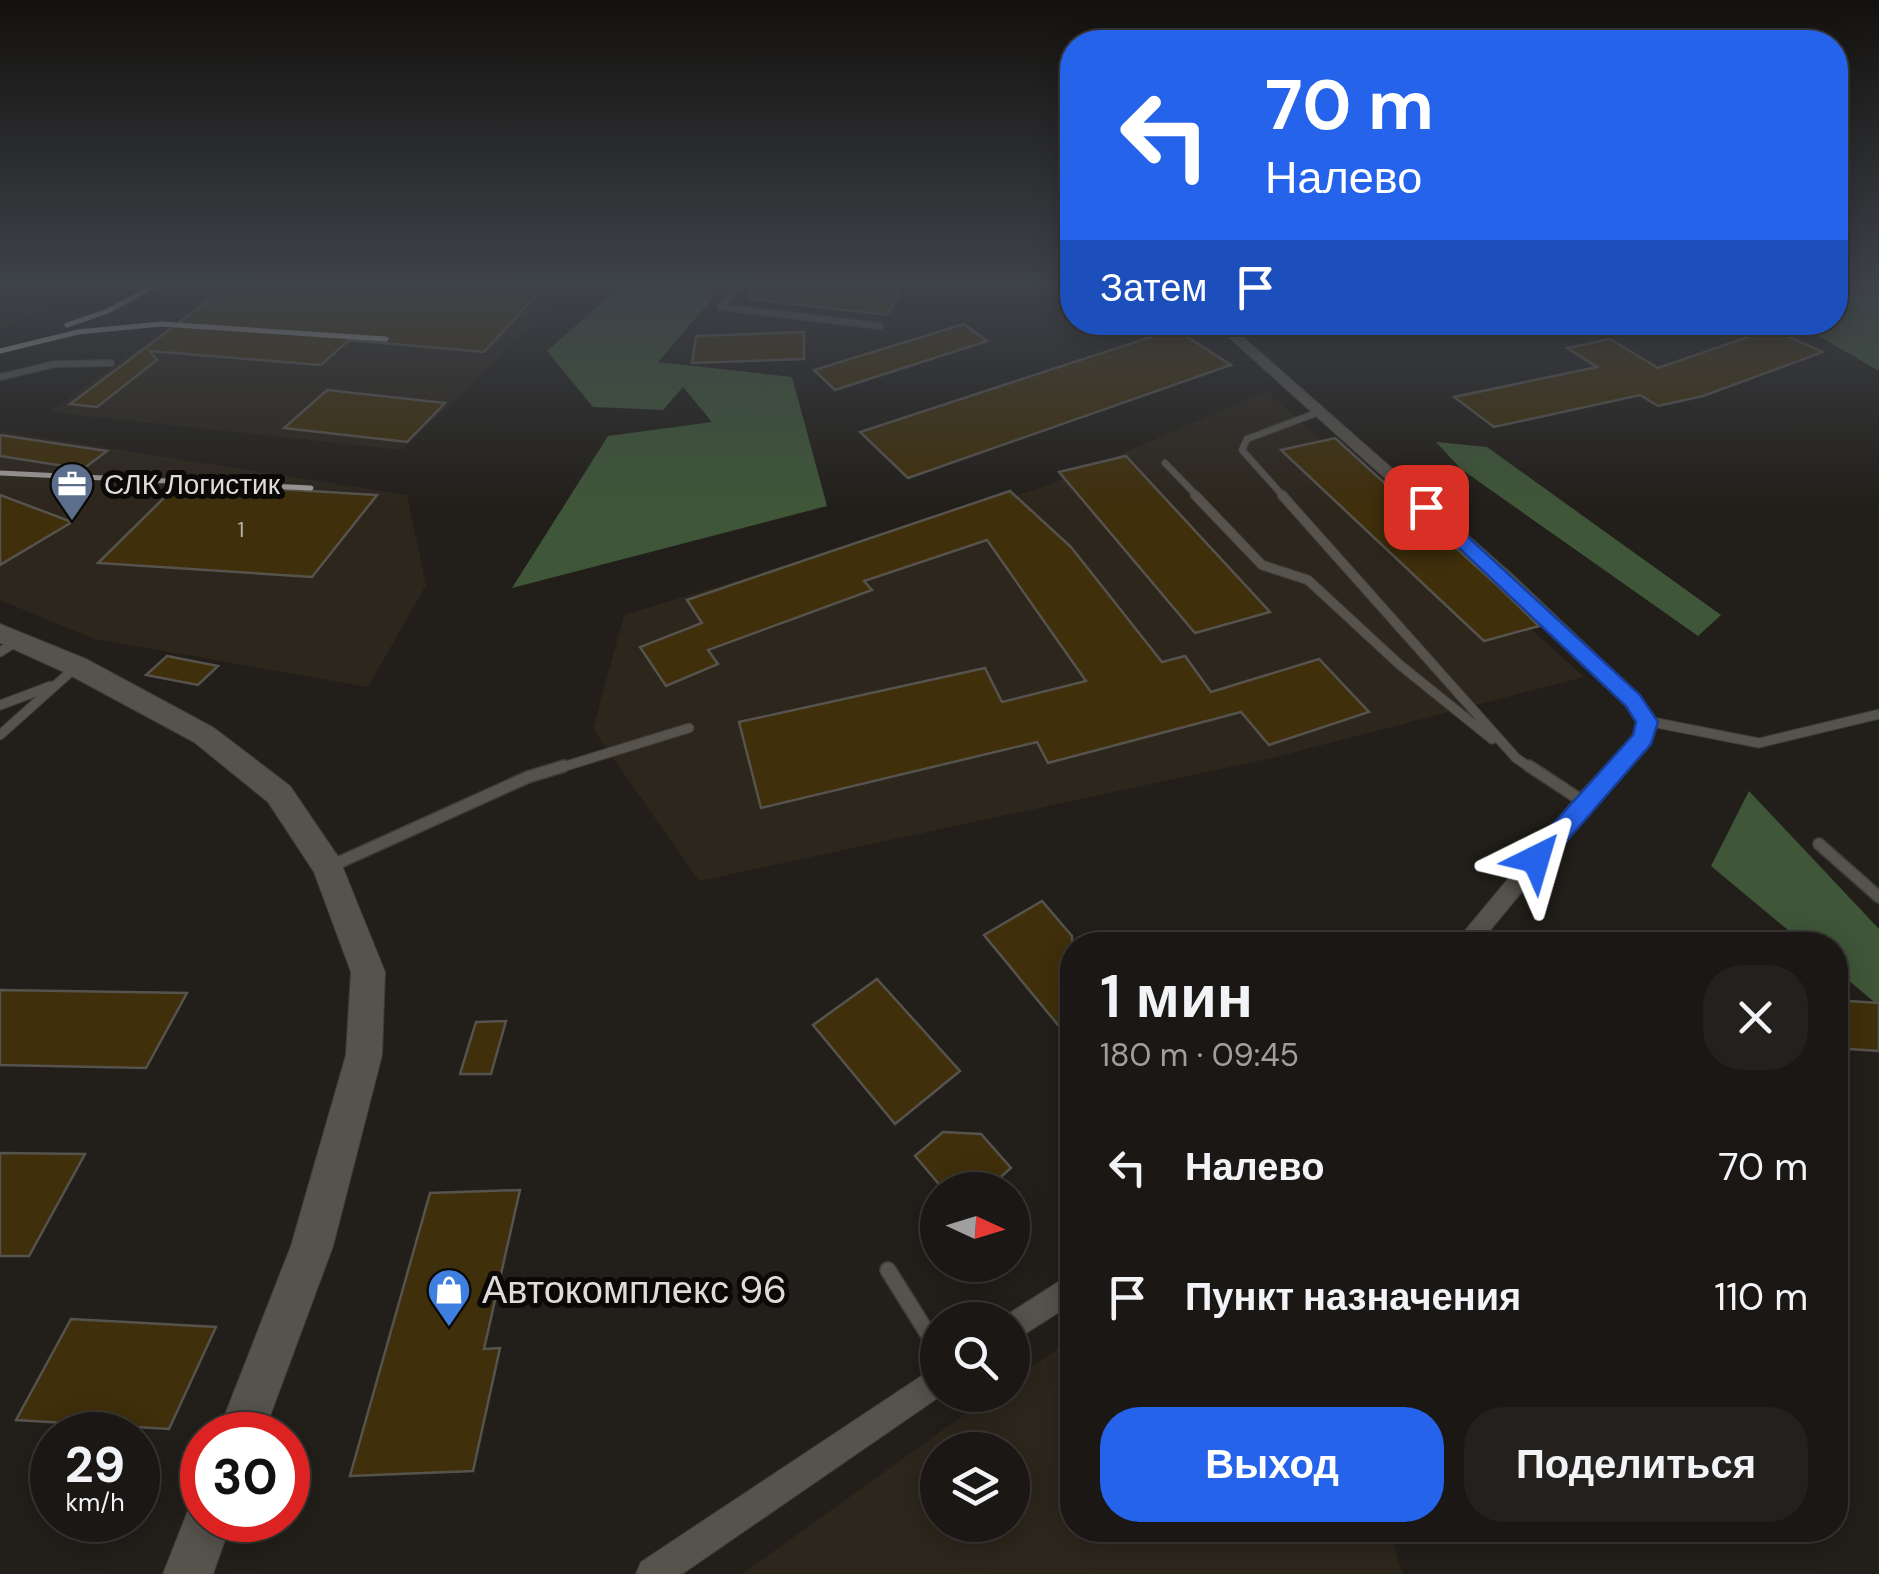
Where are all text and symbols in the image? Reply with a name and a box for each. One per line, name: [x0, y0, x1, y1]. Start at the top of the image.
text: 70 m: [1265, 60, 1434, 151]
icon: left: [1100, 70, 1230, 200]
text: Налево: [1265, 148, 1422, 207]
icon: arrive: [1228, 260, 1283, 315]
text: Затем: [1100, 263, 1208, 313]
office icon: СЛК Логистик: [49, 461, 95, 522]
pin: [1384, 465, 1469, 550]
place label: СЛК Логистик: [104, 466, 281, 503]
icon: arrive: [1399, 480, 1454, 535]
house number: 1: [238, 515, 244, 544]
position arrow: [1484, 807, 1588, 911]
text: 1 мин: [1100, 957, 1253, 1036]
button: close: [1703, 965, 1808, 1070]
text: 180 m · 09:45: [1100, 1034, 1299, 1076]
icon: left: [1100, 1140, 1155, 1195]
text: Налево: [1185, 1142, 1324, 1192]
text: 70 m: [1718, 1142, 1808, 1192]
north arrow: [920, 1172, 1030, 1282]
map controls: [920, 1172, 1030, 1542]
place label: Автокомплекс 96: [482, 1265, 787, 1315]
shop icon: Автокомплекс 96: [426, 1267, 472, 1328]
icon: arrive: [1100, 1270, 1155, 1325]
text: Пункт назначения: [1185, 1272, 1521, 1322]
text: 110 m: [1714, 1272, 1808, 1322]
button: search: [920, 1302, 1030, 1412]
button: Выход: [1100, 1407, 1444, 1522]
button: Поделиться: [1464, 1407, 1808, 1522]
speed limit sign: 30: [180, 1412, 310, 1542]
text: 29: [65, 1432, 125, 1498]
button: layers: [920, 1432, 1030, 1542]
text: km/h: [65, 1486, 125, 1519]

